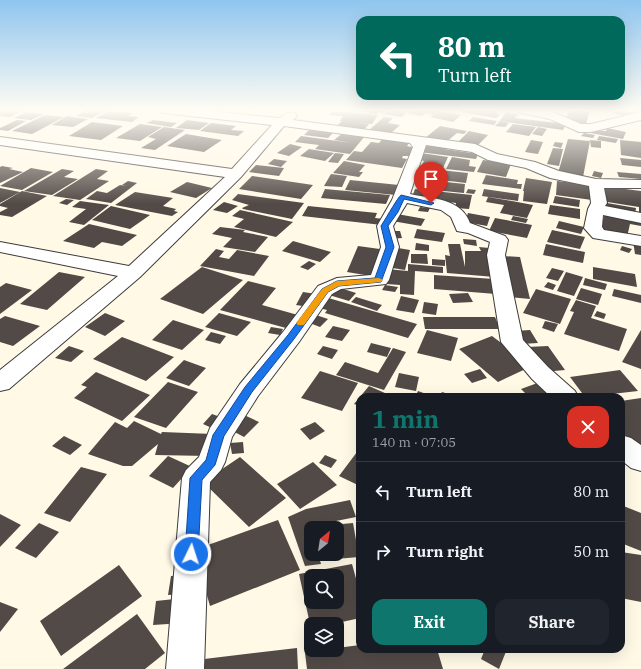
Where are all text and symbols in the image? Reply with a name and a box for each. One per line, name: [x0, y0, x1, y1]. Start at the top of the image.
text: 80 m: [438, 28, 505, 65]
icon: left: [372, 32, 424, 84]
text: Turn left: [438, 64, 512, 87]
pin: [414, 162, 448, 203]
icon: arrive: [420, 168, 442, 190]
text: 1 min: [372, 403, 439, 435]
button: close: [567, 406, 609, 448]
text: 140 m · 07:05: [372, 434, 456, 451]
icon: left: [372, 481, 394, 503]
text: Turn left: [406, 482, 472, 501]
text: 80 m: [573, 482, 609, 501]
north arrow: [304, 521, 344, 561]
map controls: [304, 521, 344, 657]
position arrow: [170, 533, 212, 575]
icon: right: [372, 541, 394, 563]
text: Turn right: [406, 542, 484, 561]
text: 50 m: [573, 542, 609, 561]
button: search: [304, 569, 344, 609]
button: Exit: [372, 599, 487, 645]
button: Share: [495, 599, 609, 645]
button: layers: [304, 617, 344, 657]

